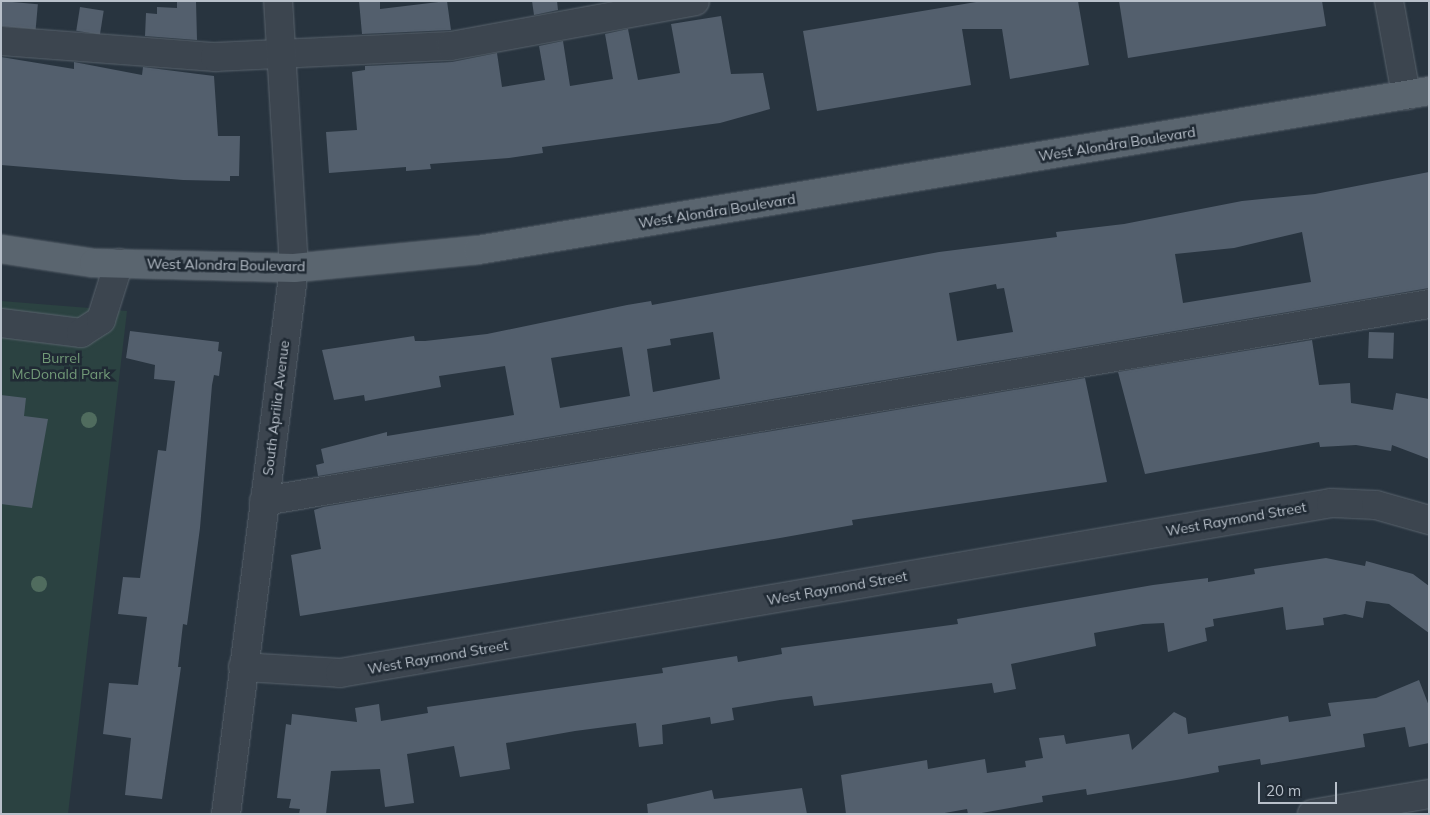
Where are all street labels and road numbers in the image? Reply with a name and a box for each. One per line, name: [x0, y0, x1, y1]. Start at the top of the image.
street label: West Alondra Boulevard: [1037, 123, 1197, 165]
street label: West Alondra Boulevard: [637, 190, 797, 232]
street label: West Alondra Boulevard: [147, 255, 305, 275]
street label: South Aprilia Avenue: [259, 339, 293, 477]
street label: West Raymond Street: [1164, 498, 1308, 540]
street label: West Raymond Street: [765, 567, 909, 609]
street label: West Raymond Street: [366, 636, 510, 678]

